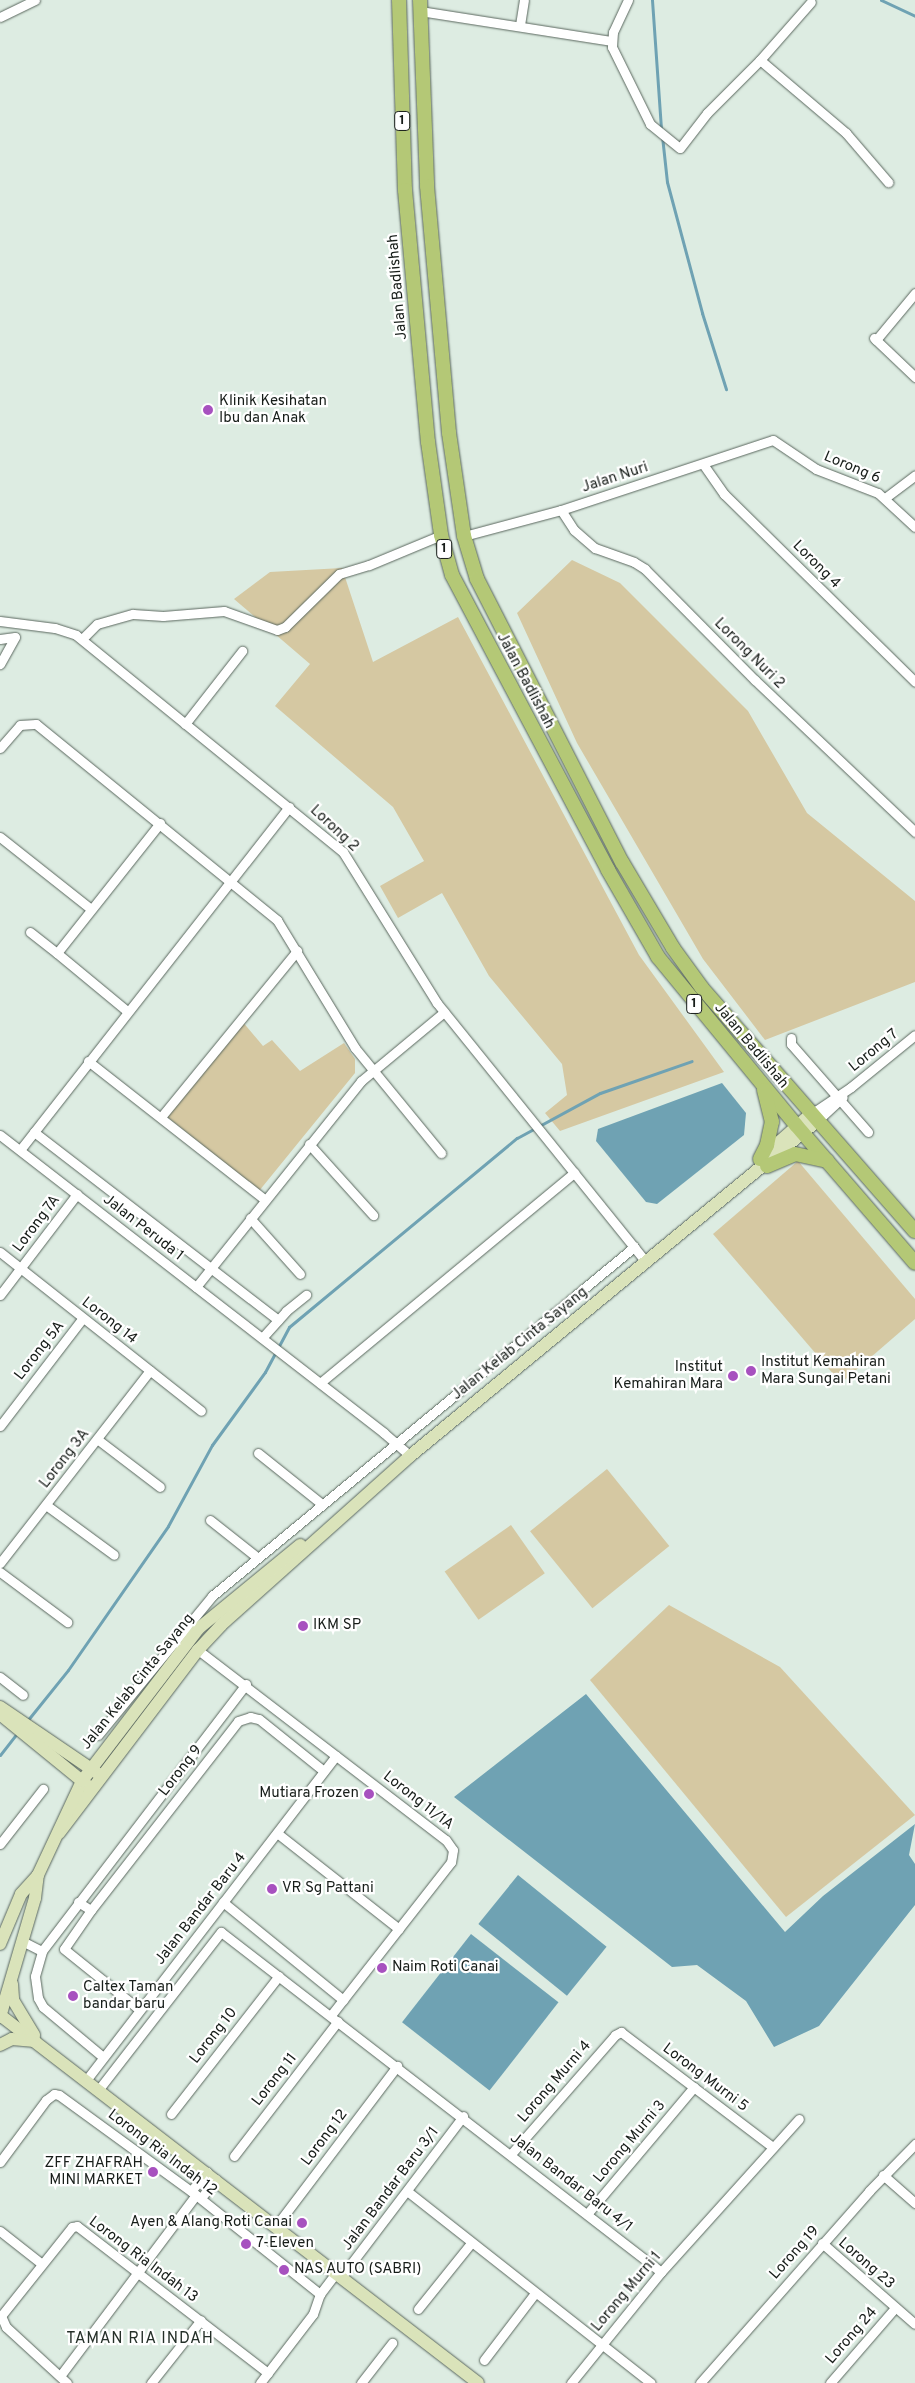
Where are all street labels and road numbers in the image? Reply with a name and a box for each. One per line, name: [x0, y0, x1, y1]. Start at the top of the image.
road number: 1: [393, 110, 411, 132]
street label: Jalan Badlishah: [384, 233, 412, 341]
street label: Lorong 6: [821, 448, 883, 488]
street label: Jalan Nuri: [580, 459, 650, 497]
street label: Lorong 4: [788, 537, 844, 593]
road number: 1: [435, 538, 453, 560]
street label: Lorong Nuri 2: [710, 615, 788, 693]
street label: Jalan Badlishah: [492, 630, 558, 732]
street label: Lorong 2: [306, 802, 362, 856]
road number: 1: [685, 992, 703, 1016]
street label: Jalan Badlishah: [710, 1000, 792, 1092]
street label: Lorong 7: [845, 1025, 903, 1077]
street label: Jalan Peruda 1: [99, 1191, 187, 1265]
street label: Lorong 7A: [10, 1192, 64, 1256]
street label: Jalan Kelab Cinta Sayang: [448, 1284, 592, 1404]
street label: Lorong 14: [78, 1294, 140, 1348]
street label: Lorong 5A: [11, 1318, 69, 1384]
street label: Lorong 3A: [36, 1426, 94, 1492]
street label: Jalan Kelab Cinta Sayang: [78, 1610, 198, 1754]
street label: Lorong 9: [155, 1742, 207, 1800]
street label: Lorong 11/1A: [379, 1768, 457, 1834]
street label: Jalan Bandar Baru 4: [152, 1849, 250, 1969]
street label: Lorong 10: [186, 2004, 242, 2068]
street label: Lorong Murni 4: [515, 2037, 595, 2127]
street label: Lorong Murni 5: [659, 2040, 751, 2116]
street label: Lorong 11: [249, 2050, 301, 2110]
street label: Lorong Murni 3: [590, 2097, 670, 2187]
street label: Lorong Ria Indah 12: [104, 2106, 220, 2200]
street label: Lorong 12: [298, 2106, 352, 2170]
street label: Jalan Bandar Baru 3/1: [339, 2124, 443, 2254]
street label: Jalan Bandar Baru 4/1: [506, 2130, 636, 2236]
street label: Lorong Ria Indah 13: [85, 2213, 201, 2307]
street label: Lorong 19: [766, 2223, 824, 2283]
street label: Lorong 23: [834, 2234, 898, 2294]
street label: Lorong Murni 1: [588, 2248, 666, 2336]
street label: Lorong 24: [822, 2304, 882, 2368]

